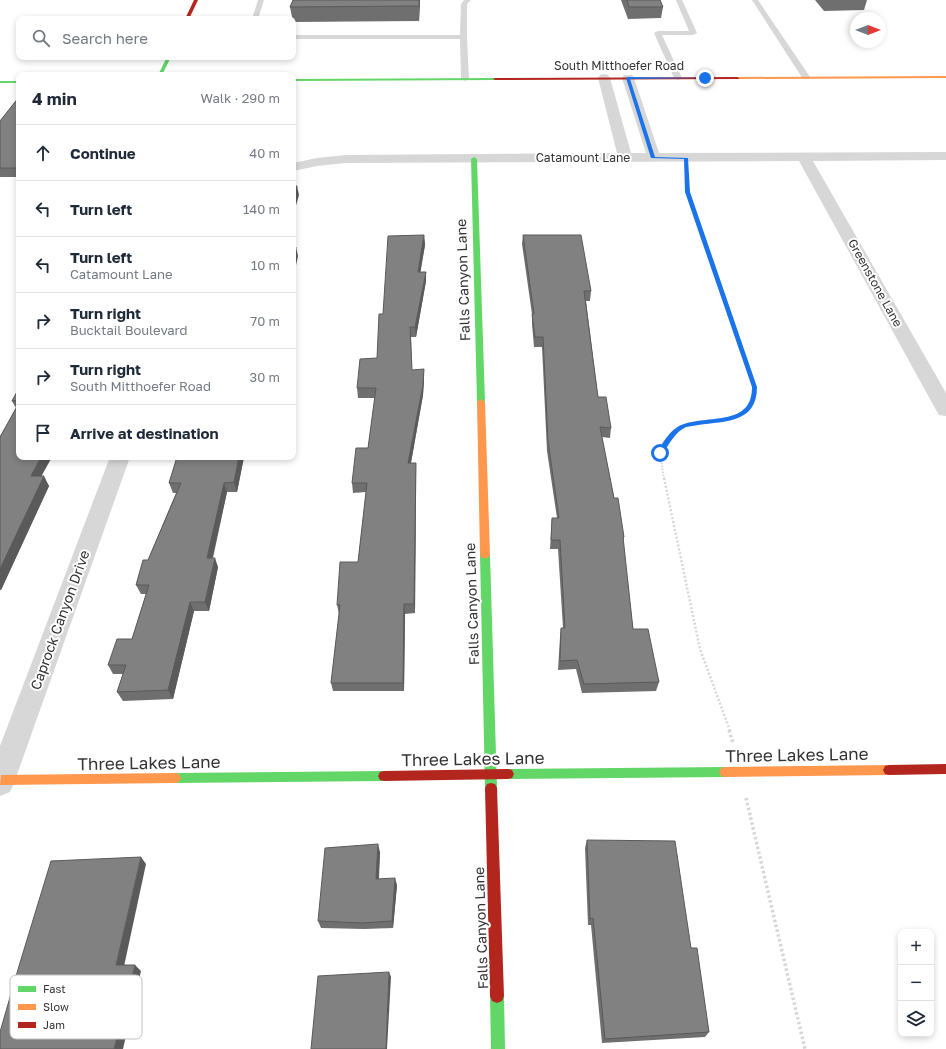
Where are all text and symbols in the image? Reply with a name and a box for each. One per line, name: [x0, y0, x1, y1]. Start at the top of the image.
north arrow: [850, 12, 886, 48]
search box: [16, 16, 296, 60]
icon: search: [30, 27, 52, 49]
text: Search here: [62, 29, 148, 47]
street label: South Mitthoefer Road: [554, 58, 684, 73]
route end: [696, 69, 714, 87]
text: 4 min: [32, 88, 77, 109]
text: Walk · 290 m: [201, 90, 280, 106]
icon: ahead: [32, 142, 54, 164]
text: Continue: [70, 144, 136, 162]
text: 40 m: [249, 145, 280, 161]
street label: Catamount Lane: [536, 150, 630, 165]
icon: left: [32, 198, 54, 220]
text: Turn left: [70, 200, 132, 218]
text: 140 m: [243, 201, 280, 217]
street label: Falls Canyon Lane: [452, 219, 473, 341]
street label: Greenstone Lane: [845, 236, 906, 329]
text: Turn left: [70, 248, 132, 266]
icon: left: [32, 254, 54, 276]
text: 10 m: [251, 257, 280, 273]
text: Catamount Lane: [70, 266, 173, 282]
text: Turn right: [70, 304, 141, 322]
icon: right: [32, 310, 54, 332]
text: 70 m: [250, 313, 280, 329]
text: Bucktail Boulevard: [70, 322, 188, 338]
text: Turn right: [70, 360, 141, 378]
icon: right: [32, 366, 54, 388]
text: 30 m: [250, 369, 280, 385]
text: South Mitthoefer Road: [70, 378, 211, 394]
icon: arrive: [32, 422, 54, 444]
text: Arrive at destination: [70, 424, 219, 442]
route start: [651, 444, 669, 462]
street label: Falls Canyon Lane: [461, 543, 482, 665]
street label: Caprock Canyon Drive: [26, 548, 93, 692]
street label: Three Lakes Lane: [725, 743, 869, 766]
street label: Three Lakes Lane: [401, 747, 545, 770]
street label: Three Lakes Lane: [77, 751, 221, 774]
street label: Falls Canyon Lane: [470, 867, 491, 989]
map controls: [898, 929, 934, 1037]
button: +: [898, 929, 934, 965]
button: −: [898, 965, 934, 1001]
legend: [10, 975, 142, 1039]
text: Fast: [43, 982, 66, 995]
text: Slow: [43, 1000, 69, 1013]
button: layers: [898, 1001, 934, 1037]
text: Jam: [43, 1018, 65, 1031]

